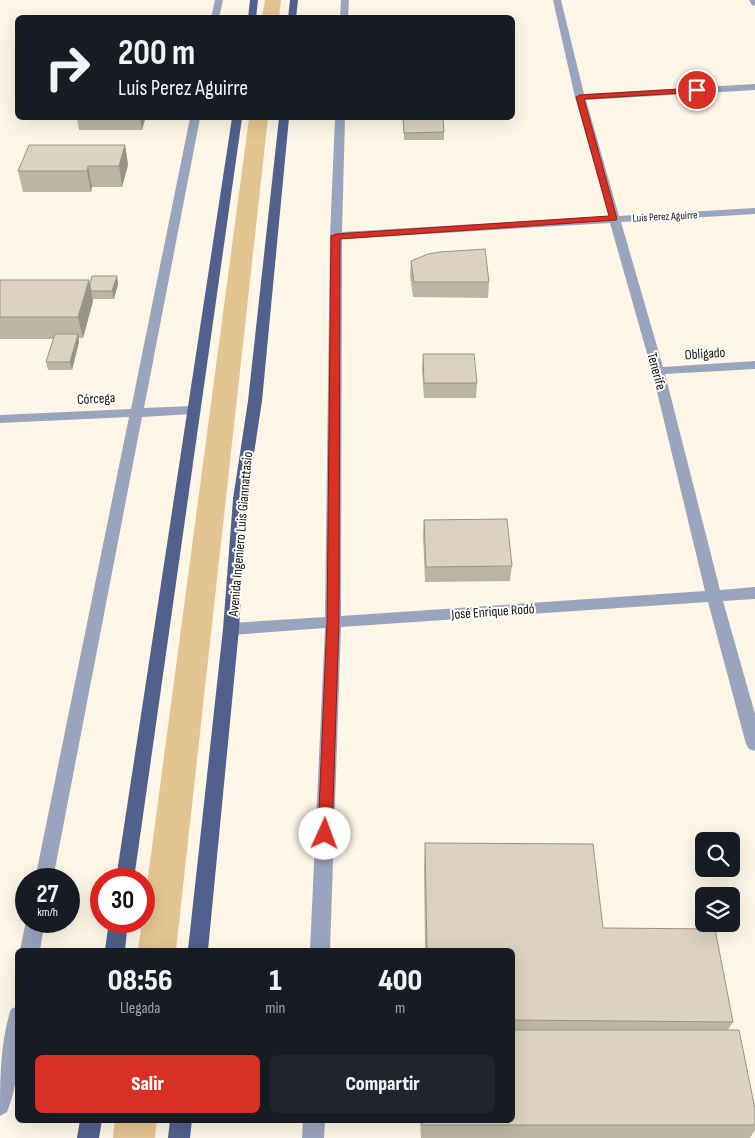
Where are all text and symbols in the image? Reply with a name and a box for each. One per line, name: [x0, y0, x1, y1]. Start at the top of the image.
text: 200 m: [118, 32, 195, 75]
icon: right: [35, 35, 100, 100]
pin: [676, 69, 718, 111]
text: Luis Perez Aguirre: [118, 75, 248, 102]
icon: arrive: [683, 76, 711, 104]
street label: Luis Perez Aguirre: [632, 208, 698, 225]
street label: Obligado: [684, 344, 726, 363]
street label: Tenerife: [643, 351, 670, 392]
street label: Córcega: [76, 389, 116, 408]
street label: Avenida Ingeniero Luis Giannattasio: [225, 451, 256, 618]
street label: José Enrique Rodó: [450, 600, 535, 623]
position arrow: [298, 807, 350, 859]
map controls: [695, 832, 740, 932]
button: search: [695, 832, 740, 877]
speed limit sign: 30: [90, 868, 155, 933]
text: 27: [37, 879, 58, 910]
button: layers: [695, 887, 740, 932]
text: km/h: [37, 905, 58, 920]
text: 08:56: [108, 963, 173, 999]
text: 1: [269, 963, 282, 999]
text: 400: [378, 963, 422, 999]
text: Llegada: [120, 999, 160, 1018]
text: min: [265, 999, 285, 1018]
text: m: [395, 999, 405, 1018]
button: Salir: [35, 1055, 260, 1113]
button: Compartir: [270, 1055, 495, 1113]

